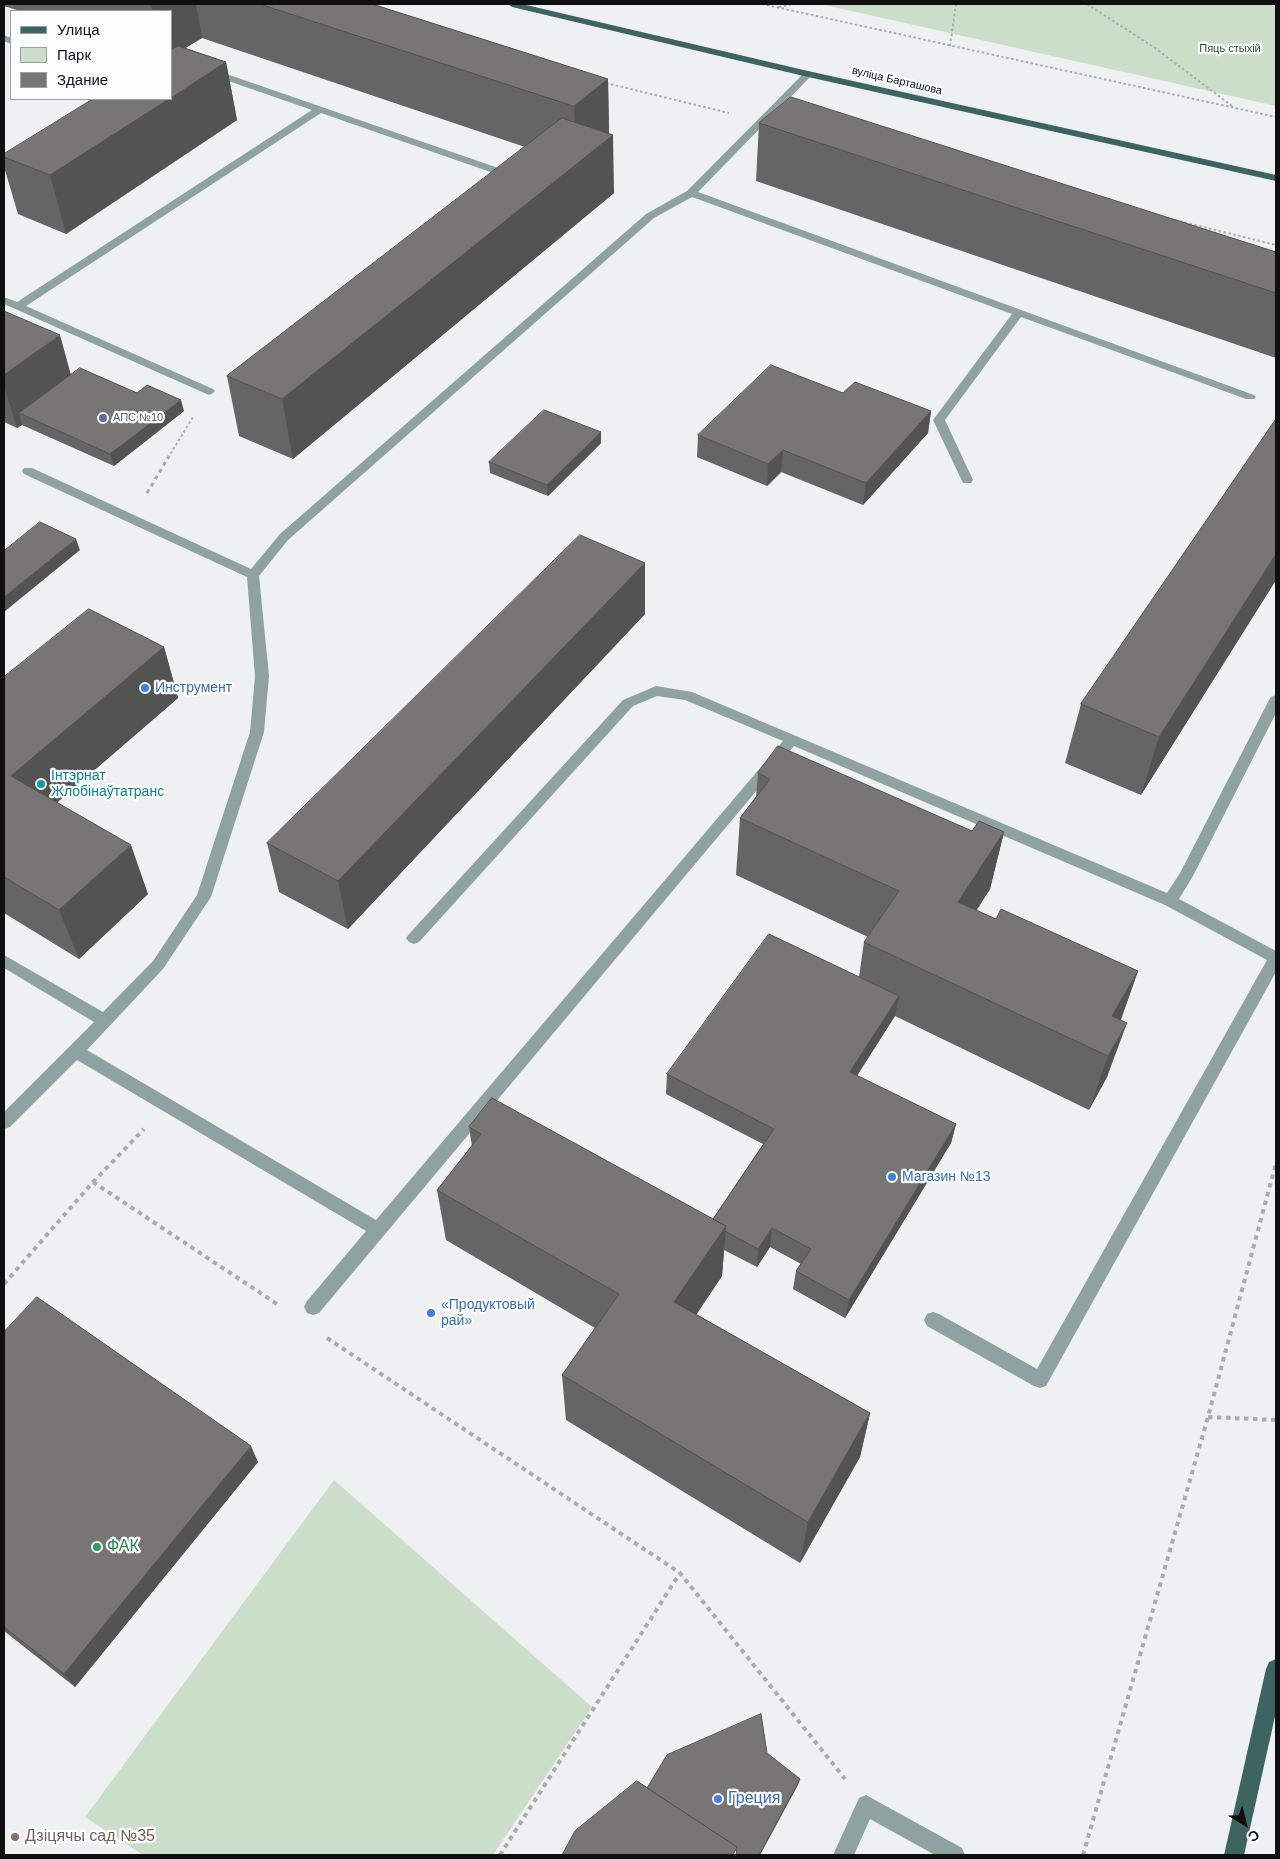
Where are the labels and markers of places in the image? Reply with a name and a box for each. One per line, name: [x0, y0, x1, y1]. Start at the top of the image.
place label: АПС №10: [113, 411, 163, 425]
marker: АПС №10: [97, 412, 109, 424]
place label: Инструмент: [155, 680, 232, 696]
marker: Инструмент: [139, 682, 151, 694]
place label: Інтэрнат Жлобінаўтатранс: [51, 768, 164, 800]
marker: Інтэрнат Жлобінаўтатранс: [35, 778, 47, 790]
place label: Магазин №13: [902, 1169, 990, 1185]
marker: Магазин №13: [886, 1171, 898, 1183]
place label: «Продуктовый рай»: [441, 1297, 535, 1330]
marker: «Продуктовый рай»: [425, 1307, 437, 1319]
place label: ФАК: [107, 1537, 139, 1557]
marker: ФАК: [91, 1541, 103, 1553]
place label: Греция: [728, 1789, 780, 1809]
marker: Греция: [712, 1793, 724, 1805]
place label: Дзіцячы сад №35: [25, 1827, 155, 1847]
marker: Дзіцячы сад №35: [9, 1831, 21, 1843]

